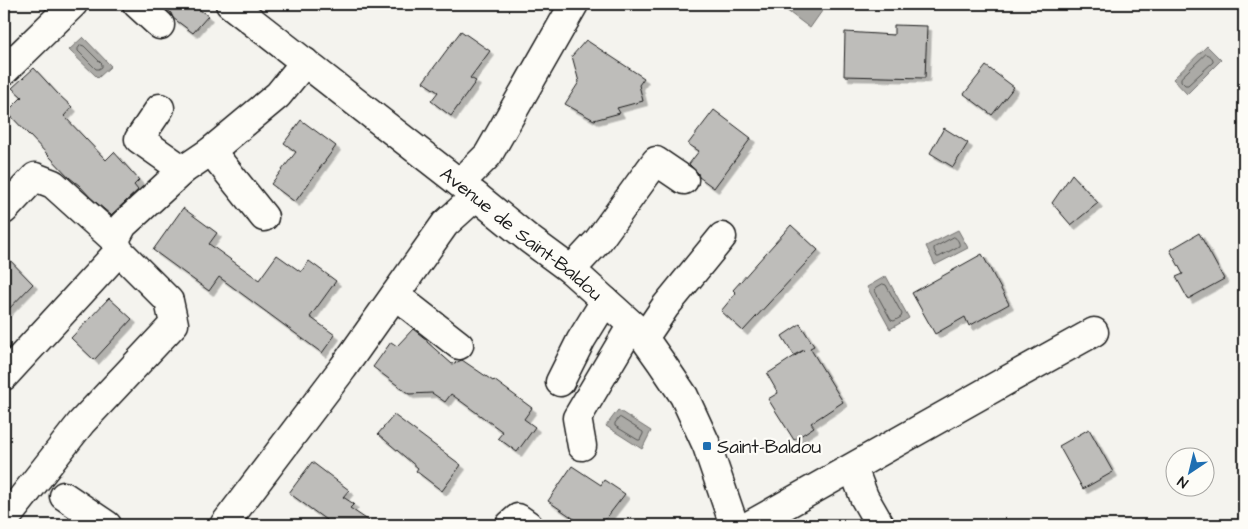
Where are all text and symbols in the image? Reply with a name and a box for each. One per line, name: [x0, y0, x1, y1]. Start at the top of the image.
street label: Avenue de Saint-Baldou: [434, 161, 608, 308]
place label: Saint-Baldou: [717, 434, 821, 461]
marker: Saint-Baldou: [701, 440, 713, 452]
north arrow: [1166, 446, 1216, 496]
text: N: [1174, 471, 1192, 493]

